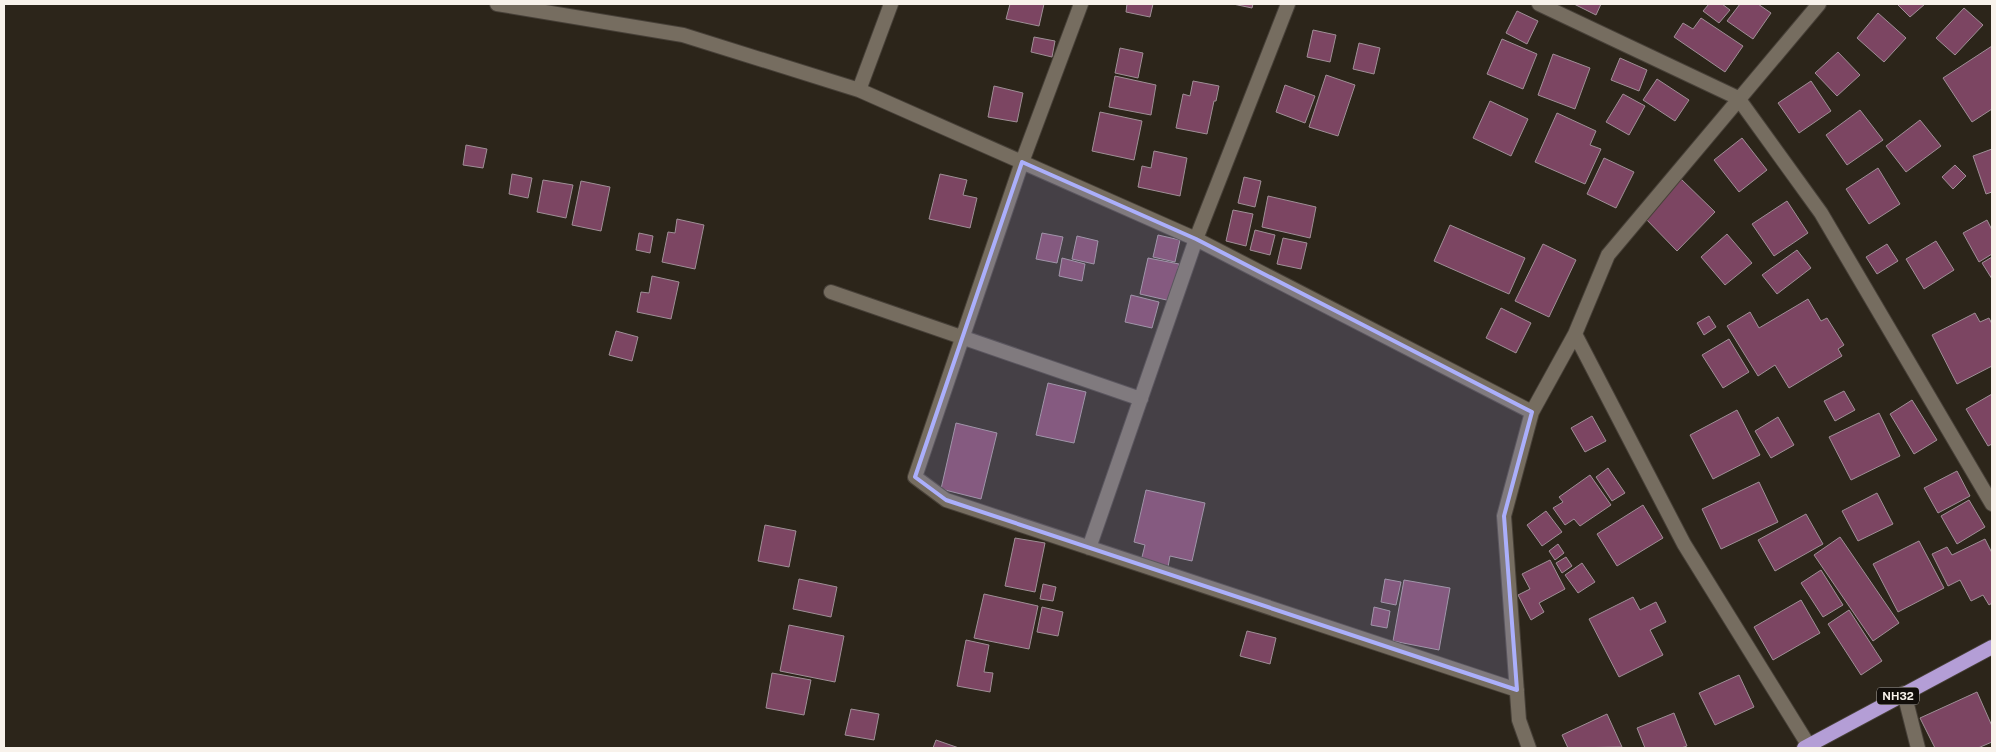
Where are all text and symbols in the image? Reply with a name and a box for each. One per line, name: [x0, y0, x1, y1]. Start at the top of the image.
road number: NH32: [1877, 688, 1919, 704]

